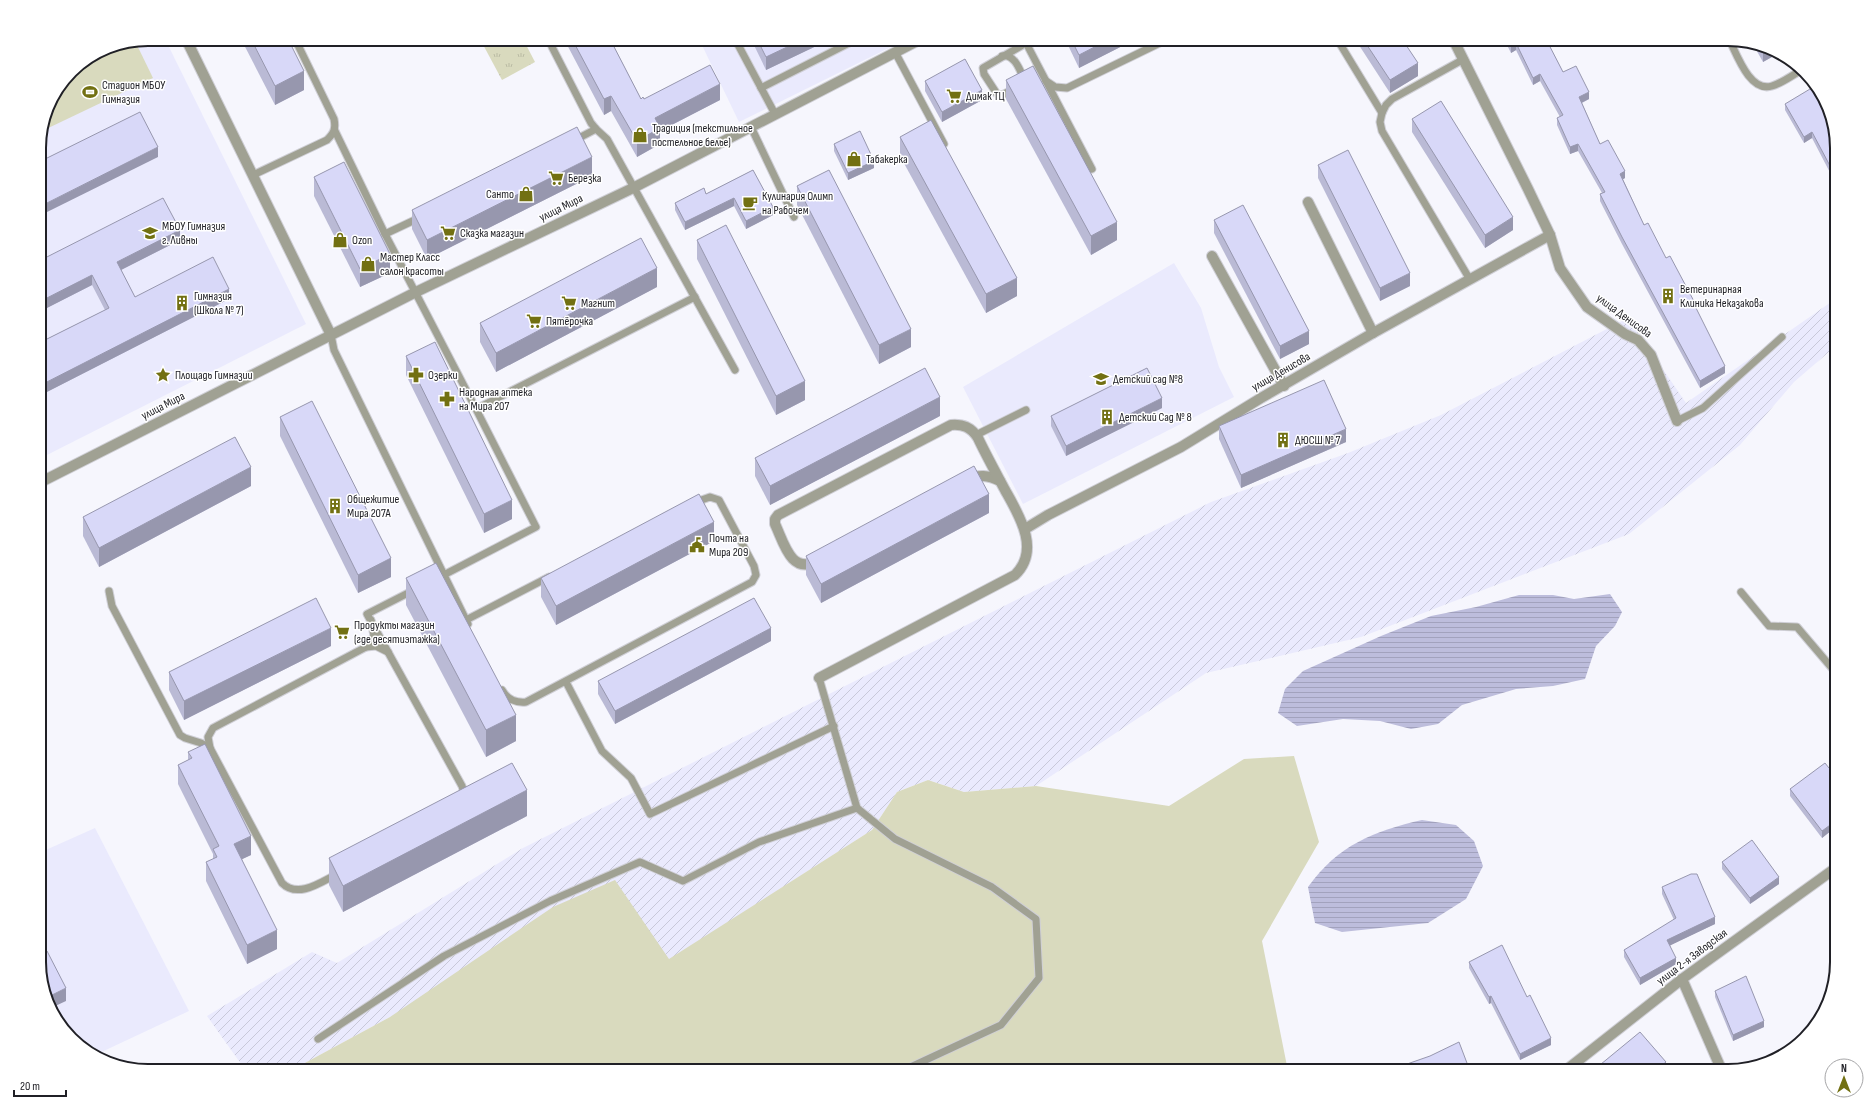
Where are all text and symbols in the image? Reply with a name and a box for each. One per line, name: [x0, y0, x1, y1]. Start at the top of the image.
place label: Стадион МБОУ Гимназия: [102, 78, 165, 107]
sports icon: Стадион МБОУ Гимназия: [81, 83, 99, 101]
supermarket icon: Димак ТЦ: [945, 87, 963, 105]
place label: Димак ТЦ: [966, 89, 1005, 104]
place label: Традиция (текстильное постельное белье): [652, 121, 753, 150]
shop icon: Традиция (текстильное постельное белье): [631, 126, 649, 144]
shop icon: Табакерка: [845, 150, 863, 168]
place label: Табакерка: [866, 152, 908, 167]
supermarket icon: Березка: [547, 169, 565, 187]
place label: Березка: [568, 171, 602, 186]
shop icon: Санто: [517, 185, 535, 203]
place label: Санто: [486, 187, 514, 202]
place label: Кулинария Олимп на Рабочем: [762, 189, 833, 218]
street label: улица Мира: [537, 191, 586, 225]
cafe icon: Кулинария Олимп на Рабочем: [741, 194, 759, 212]
place label: МБОУ Гимназия г. Ливны: [162, 219, 226, 248]
school or university icon: МБОУ Гимназия г. Ливны: [141, 224, 159, 242]
supermarket icon: Сказка магазин: [439, 224, 457, 242]
place label: Сказка магазин: [460, 226, 524, 241]
shop icon: Ozon: [331, 231, 349, 249]
place label: Ozon: [352, 233, 372, 248]
place label: Мастер Класс салон красоты: [380, 250, 444, 279]
shop icon: Мастер Класс салон красоты: [359, 255, 377, 273]
place label: Ветеринарная Клиника Неказакова: [1680, 282, 1764, 311]
building icon: Ветеринарная Клиника Неказакова: [1659, 287, 1677, 305]
place label: Гимназия (Школа № 7): [194, 289, 244, 318]
street label: улица Денисова: [1593, 291, 1655, 341]
building icon: Гимназия (Школа № 7): [173, 294, 191, 312]
supermarket icon: Магнит: [560, 294, 578, 312]
place label: Магнит: [581, 296, 615, 311]
supermarket icon: Пятёрочка: [525, 312, 543, 330]
place label: Пятёрочка: [546, 314, 594, 329]
street label: улица Денисова: [1249, 349, 1313, 395]
place icon: Площадь Гимназии: [154, 366, 172, 384]
pharmacy icon: Озерки: [407, 366, 425, 384]
place label: Площадь Гимназии: [175, 368, 253, 383]
place label: Озерки: [428, 368, 458, 383]
school or university icon: Детский сад №8: [1092, 370, 1110, 388]
place label: Детский сад №8: [1113, 372, 1183, 387]
place label: Народная аптека на Мира 207: [459, 385, 533, 414]
street label: улица Мира: [139, 388, 188, 423]
pharmacy icon: Народная аптека на Мира 207: [438, 390, 456, 408]
building icon: Детский Сад № 8: [1098, 408, 1116, 426]
place label: Детский Сад № 8: [1119, 410, 1192, 425]
building icon: ДЮСШ № 7: [1274, 431, 1292, 449]
place label: ДЮСШ № 7: [1295, 433, 1341, 448]
place label: Общежитие Мира 207А: [347, 492, 400, 521]
building icon: Общежитие Мира 207А: [326, 497, 344, 515]
place label: Почта на Мира 209: [709, 531, 749, 560]
public building icon: Почта на Мира 209: [688, 536, 706, 554]
place label: Продукты магазин (где десятиэтажка): [354, 618, 440, 647]
supermarket icon: Продукты магазин (где десятиэтажка): [333, 623, 351, 641]
street label: улица 2-я Заводская: [1654, 925, 1731, 988]
north arrow: [1824, 1058, 1864, 1098]
text: N: [1841, 1062, 1847, 1075]
scale bar: [14, 1072, 66, 1098]
text: 20 m: [20, 1079, 40, 1094]

